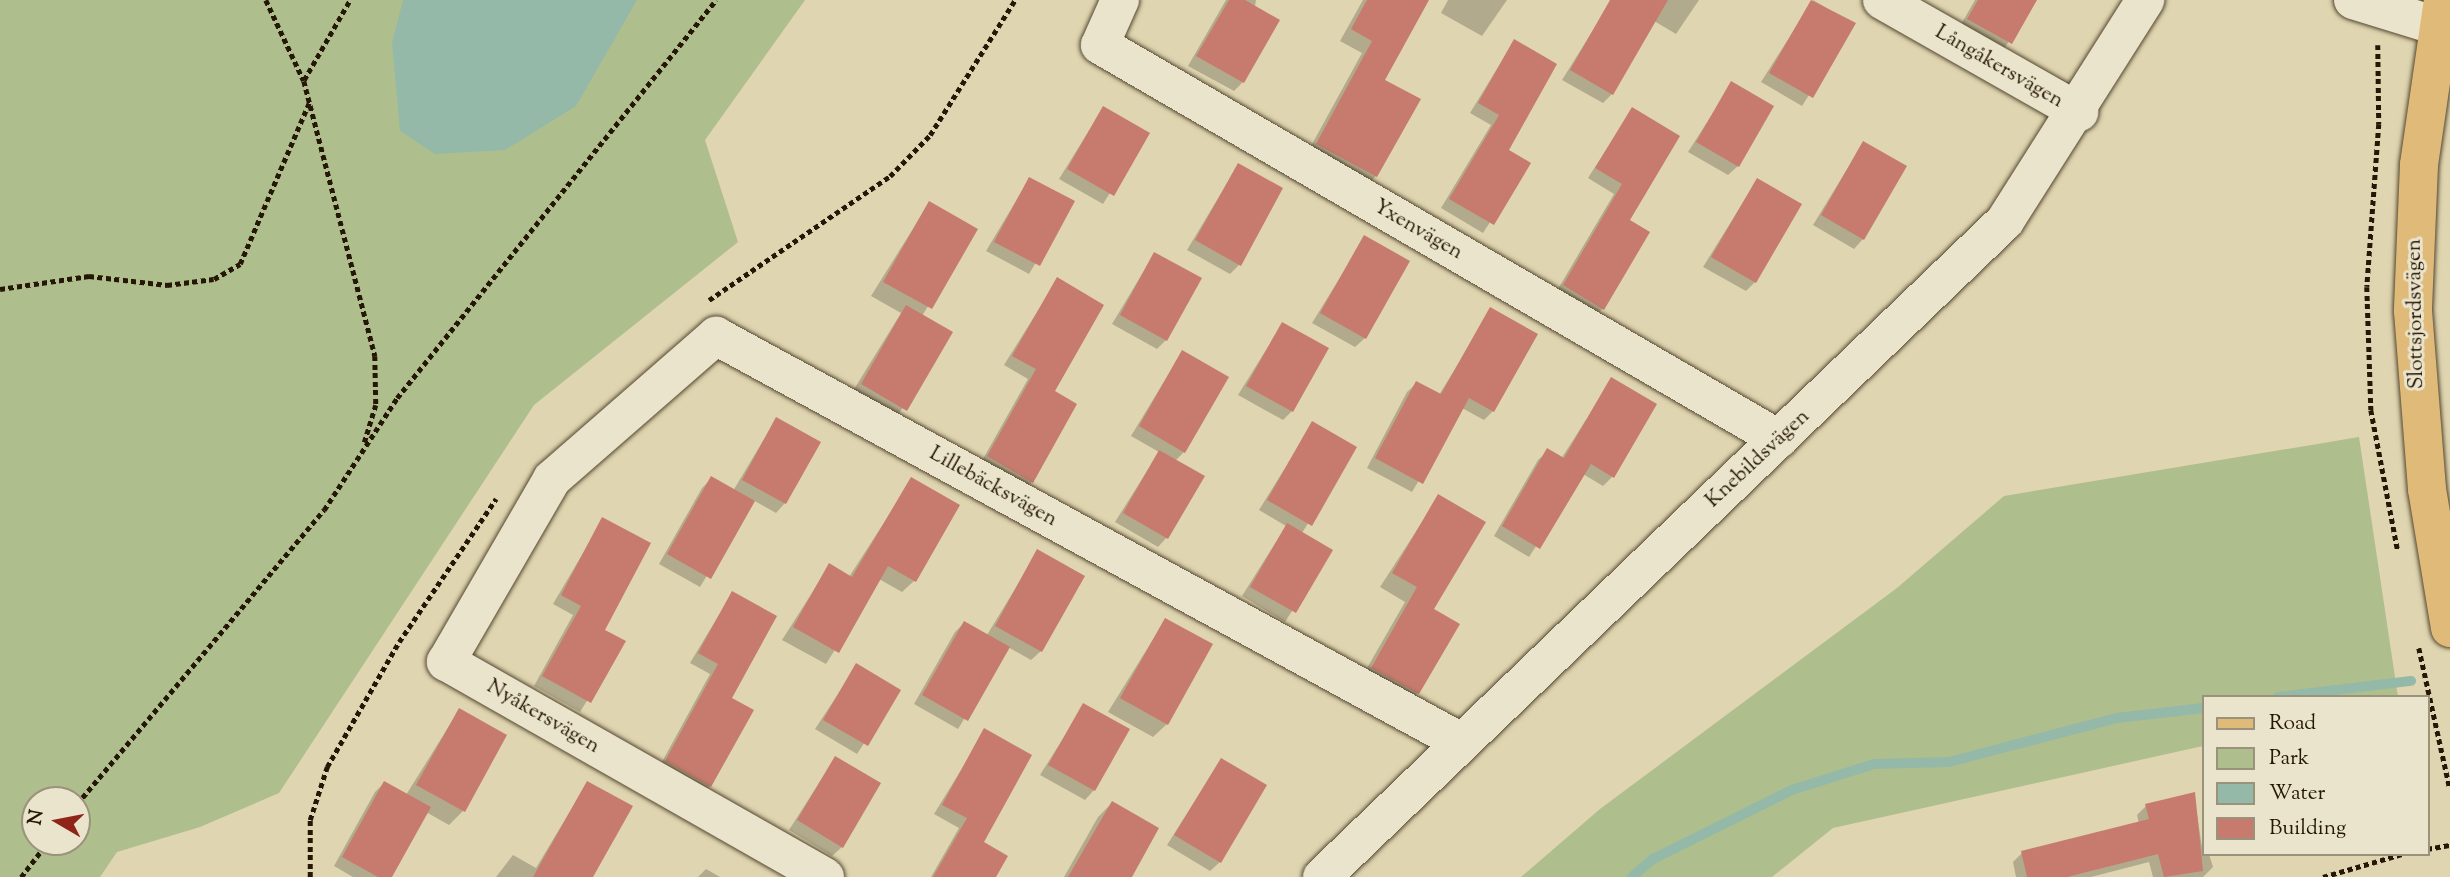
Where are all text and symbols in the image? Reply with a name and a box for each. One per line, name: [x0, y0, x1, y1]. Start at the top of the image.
street label: Långåkersvägen: [1930, 20, 2068, 114]
street label: Yxenvägen: [1369, 194, 1467, 266]
street label: Slottsjordsvägen: [2402, 239, 2430, 389]
street label: Knebildsvägen: [1701, 404, 1815, 514]
street label: Lillebäcksvägen: [925, 441, 1061, 533]
street label: Nyåkersvägen: [482, 674, 604, 760]
legend: [2202, 695, 2429, 856]
text: Road: [2269, 709, 2316, 739]
text: Park: [2269, 744, 2309, 774]
text: Water: [2269, 779, 2325, 809]
north arrow: [21, 786, 91, 856]
text: N: [22, 808, 51, 827]
text: Building: [2269, 814, 2346, 844]

